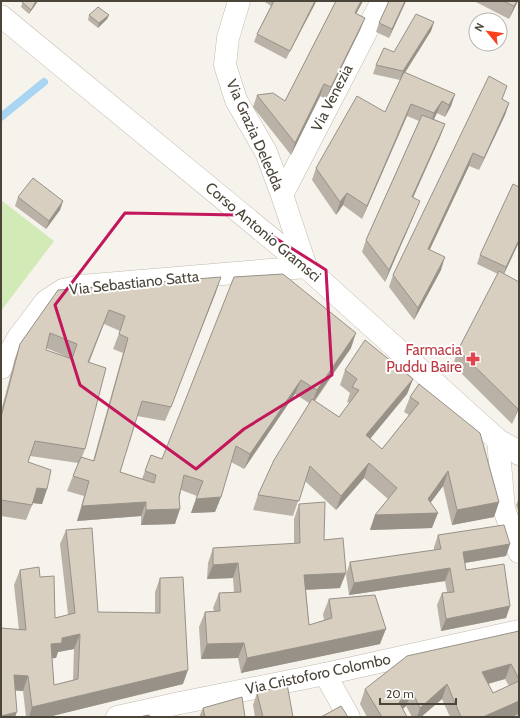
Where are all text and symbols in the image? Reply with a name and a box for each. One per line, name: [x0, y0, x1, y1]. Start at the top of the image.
north arrow: [468, 12, 508, 52]
text: N: [471, 20, 487, 34]
street label: Via Venezia: [307, 61, 357, 135]
street label: Via Grazia Deledda: [222, 77, 288, 194]
street label: Corso Antonio Gramsci: [202, 179, 324, 285]
street label: Via Sebastiano Satta: [68, 267, 201, 299]
place label: Farmacia Puddu Baire: [386, 341, 463, 376]
pharmacy icon: Farmacia Puddu Baire: [465, 351, 481, 367]
street label: Via Cristoforo Colombo: [244, 650, 392, 698]
scale bar: [380, 680, 456, 706]
text: 20 m: [386, 686, 414, 701]

